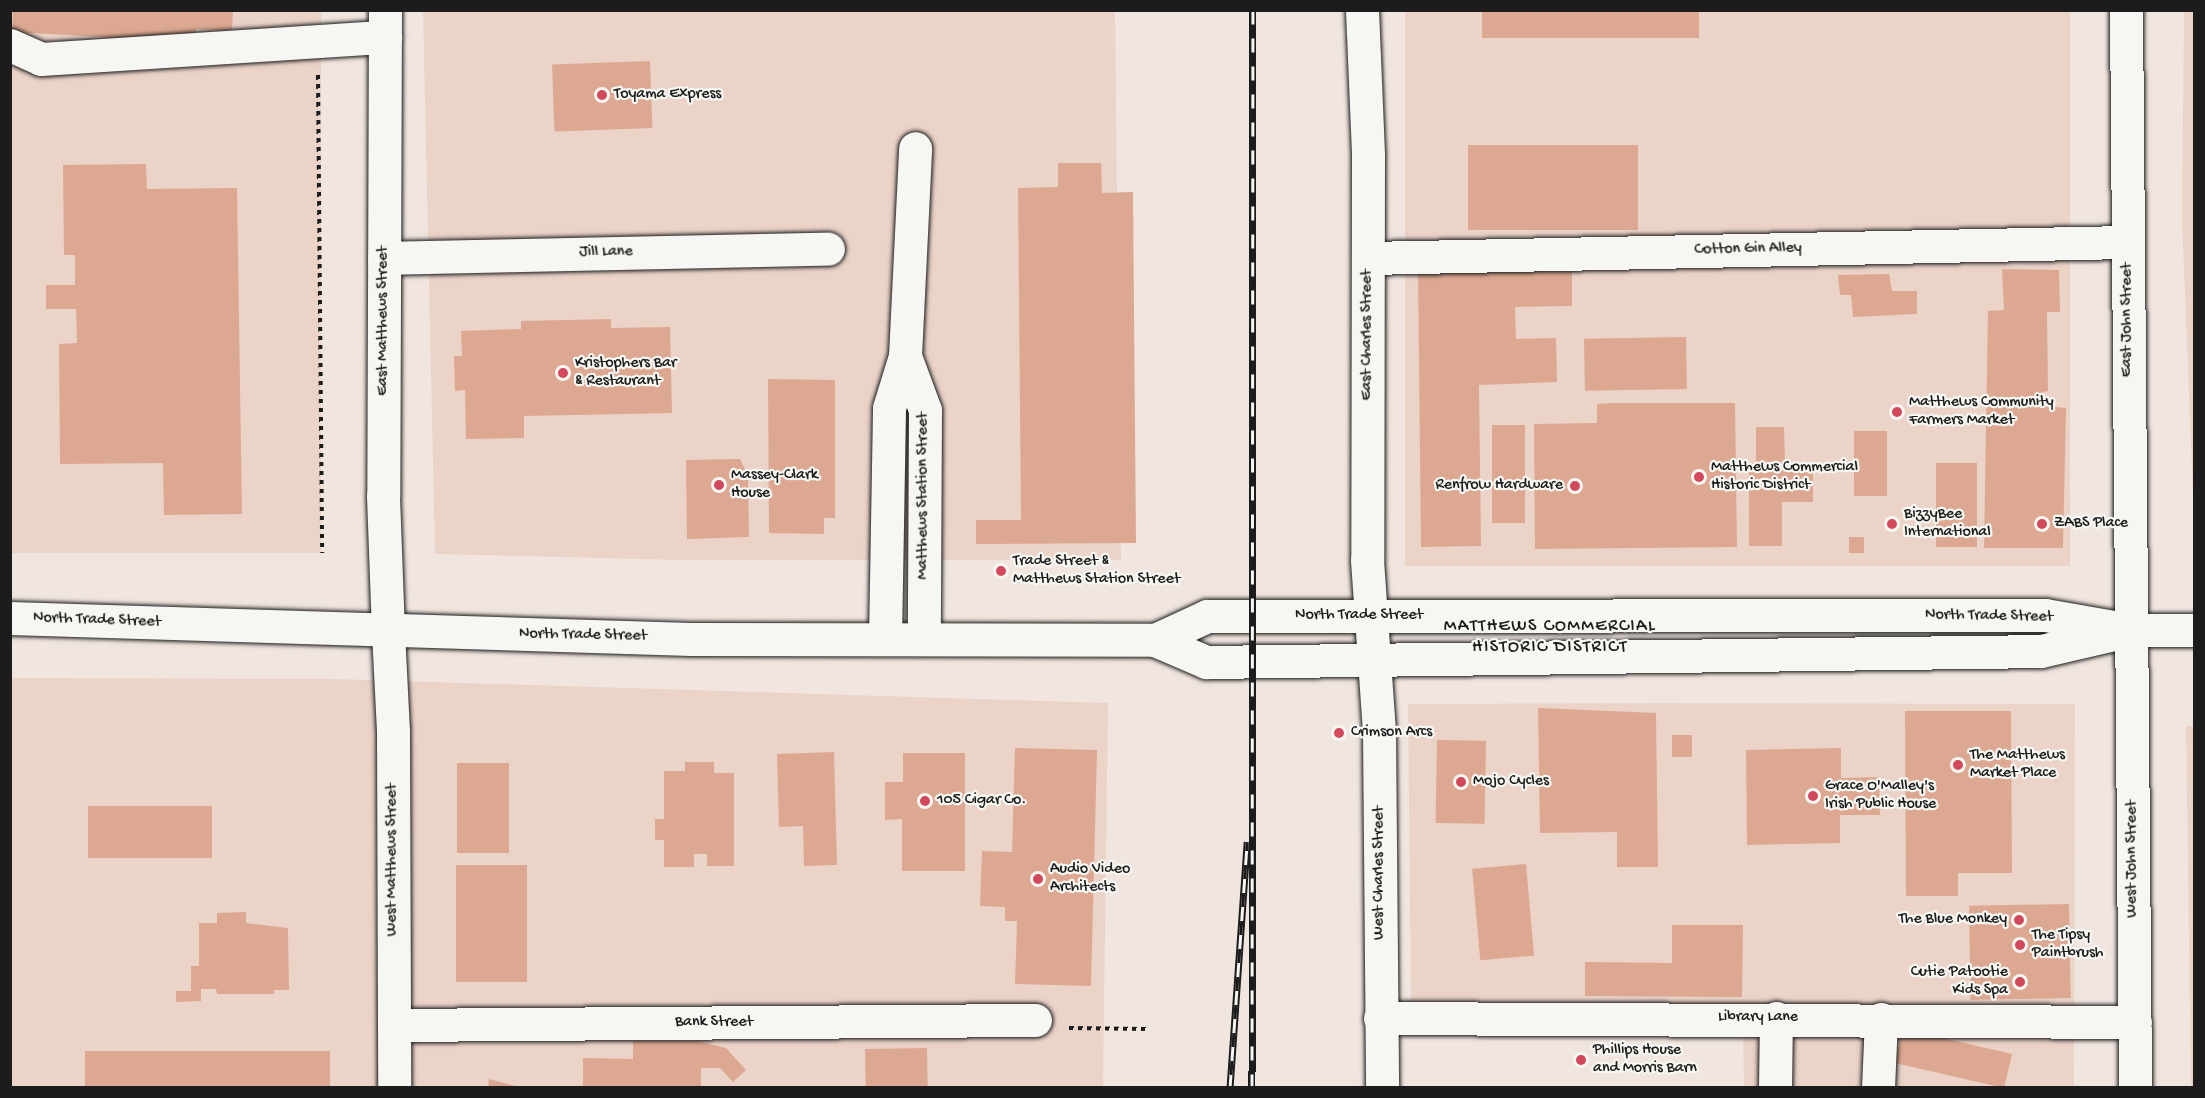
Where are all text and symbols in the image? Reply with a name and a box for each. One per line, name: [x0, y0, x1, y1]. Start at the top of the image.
place label: Toyama Express: [614, 85, 721, 105]
marker: Toyama Express: [595, 88, 609, 102]
street label: Cotton Gin Alley: [1694, 239, 1802, 261]
street label: Jill Lane: [579, 243, 633, 263]
street label: East Matthews Street: [374, 246, 394, 396]
street label: East John Street: [2118, 263, 2138, 377]
street label: East Charles Street: [1358, 270, 1378, 400]
place label: Kristophers Bar & Restaurant: [575, 354, 676, 392]
marker: Kristophers Bar & Restaurant: [556, 366, 570, 380]
place label: Matthews Community Farmers Market: [1909, 393, 2054, 431]
marker: Matthews Community Farmers Market: [1890, 405, 1904, 419]
street label: Matthews Station Street: [914, 412, 934, 580]
place label: Matthews Commercial Historic District: [1711, 458, 1858, 496]
place label: Massey-Clark House: [731, 466, 818, 504]
marker: Matthews Commercial Historic District: [1692, 470, 1706, 484]
place label: Renfrow Hardware: [1435, 476, 1563, 496]
marker: Massey-Clark House: [712, 478, 726, 492]
marker: Renfrow Hardware: [1568, 479, 1582, 493]
place label: BizzyBee International: [1904, 505, 1991, 543]
place label: ZABS Place: [2054, 514, 2128, 534]
marker: BizzyBee International: [1885, 517, 1899, 531]
marker: ZABS Place: [2035, 517, 2049, 531]
place label: Trade Street & Matthews Station Street: [1013, 552, 1180, 590]
marker: Trade Street & Matthews Station Street: [994, 564, 1008, 578]
street label: North Trade Street: [1295, 606, 1423, 626]
street label: North Trade Street: [1925, 606, 2053, 628]
street label: North Trade Street: [33, 609, 161, 633]
district label: MATTHEWS COMMERCIAL HISTORIC DISTRICT: [1444, 617, 1656, 660]
street label: North Trade Street: [519, 625, 647, 647]
place label: Crimson Arcs: [1351, 723, 1432, 743]
marker: Crimson Arcs: [1332, 726, 1346, 740]
place label: The Matthews Market Place: [1970, 746, 2065, 784]
marker: The Matthews Market Place: [1951, 758, 1965, 772]
place label: Mojo Cycles: [1473, 772, 1549, 792]
marker: Mojo Cycles: [1454, 775, 1468, 789]
place label: Grace O'Malley's Irish Public House: [1825, 777, 1936, 815]
street label: West Matthews Street: [383, 784, 403, 936]
marker: Grace O'Malley's Irish Public House: [1806, 789, 1820, 803]
place label: 105 Cigar Co.: [937, 791, 1026, 811]
marker: 105 Cigar Co.: [918, 794, 932, 808]
street label: West John Street: [2123, 800, 2143, 918]
street label: West Charles Street: [1370, 806, 1390, 940]
place label: Audio Video Architects: [1050, 860, 1130, 898]
marker: Audio Video Architects: [1031, 872, 1045, 886]
place label: The Blue Monkey: [1899, 910, 2007, 930]
marker: The Blue Monkey: [2012, 913, 2026, 927]
place label: The Tipsy Paintbrush: [2032, 926, 2103, 964]
marker: The Tipsy Paintbrush: [2013, 938, 2027, 952]
place label: Cutie Patootie Kids Spa: [1911, 963, 2008, 1001]
marker: Cutie Patootie Kids Spa: [2013, 975, 2027, 989]
street label: Library Lane: [1718, 1008, 1798, 1028]
street label: Bank Street: [675, 1013, 753, 1033]
place label: Phillips House and Morris Barn: [1593, 1041, 1697, 1079]
marker: Phillips House and Morris Barn: [1574, 1053, 1588, 1067]

